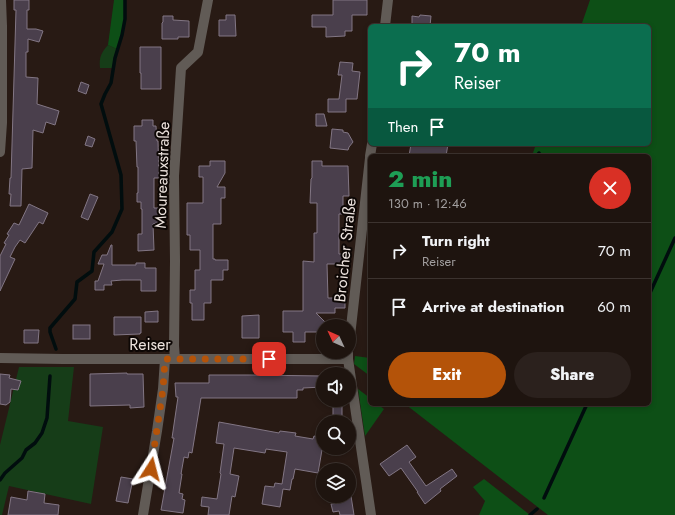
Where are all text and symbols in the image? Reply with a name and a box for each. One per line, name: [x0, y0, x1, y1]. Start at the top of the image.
text: 70 m: [454, 32, 521, 73]
icon: right: [388, 40, 440, 92]
text: Reiser: [454, 70, 501, 96]
text: Then: [388, 116, 418, 138]
icon: arrive: [426, 116, 448, 138]
street label: Moureauxstraße: [149, 121, 175, 229]
text: 2 min: [388, 161, 452, 196]
button: close: [589, 167, 631, 209]
text: 130 m · 12:46: [388, 194, 467, 213]
street label: Broicher Straße: [328, 197, 362, 303]
text: Turn right: [422, 230, 490, 252]
icon: right: [388, 240, 410, 262]
text: 70 m: [598, 240, 631, 262]
text: Reiser: [422, 252, 456, 271]
icon: arrive: [388, 296, 410, 318]
text: Arrive at destination: [422, 296, 564, 318]
text: 60 m: [597, 296, 631, 318]
north arrow: [316, 319, 356, 359]
map controls: [316, 319, 356, 503]
street label: Reiser: [129, 333, 171, 356]
pin: [252, 342, 286, 376]
icon: arrive: [258, 348, 280, 370]
button: Exit: [388, 352, 506, 398]
button: Share: [514, 352, 631, 398]
button: sound: [316, 367, 356, 407]
button: search: [316, 415, 356, 455]
position arrow: [130, 448, 172, 490]
button: layers: [316, 463, 356, 503]

